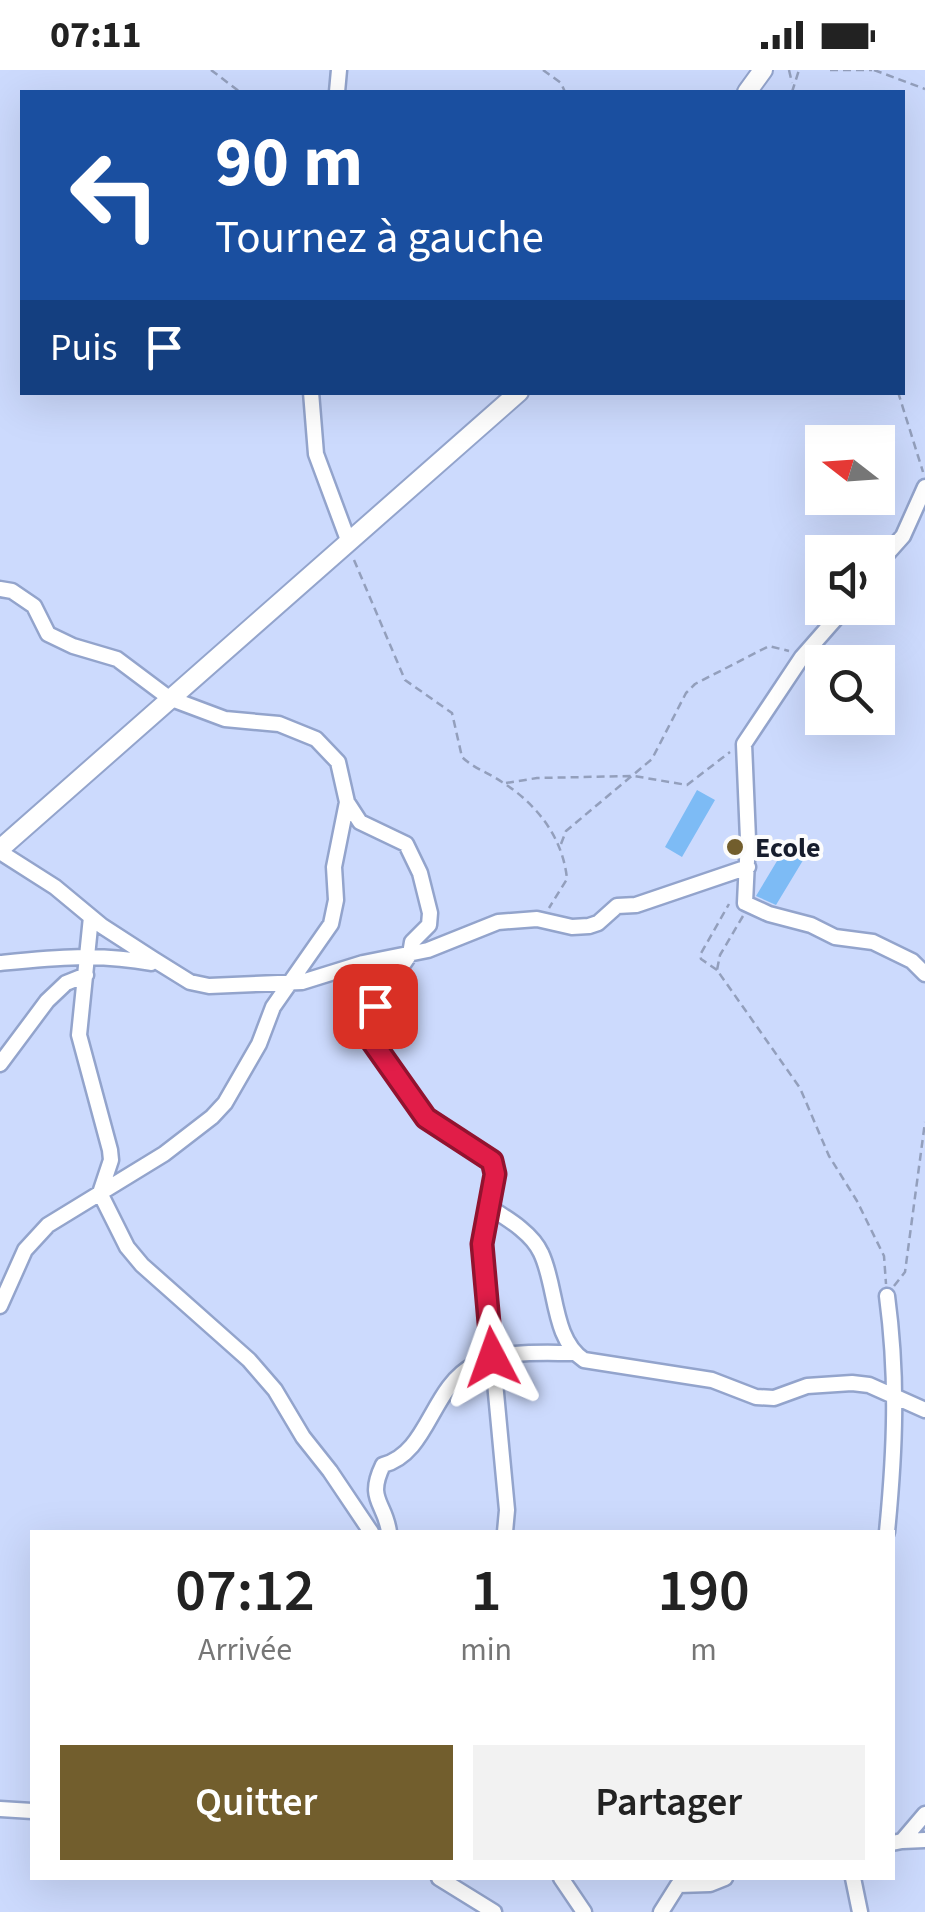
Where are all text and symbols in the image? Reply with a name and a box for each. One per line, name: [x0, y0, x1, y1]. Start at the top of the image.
text: 07:11: [50, 8, 142, 62]
text: 90 m: [215, 113, 363, 213]
icon: left: [50, 130, 180, 260]
text: Tournez à gauche: [215, 206, 544, 270]
icon: arrive: [137, 320, 192, 375]
text: Puis: [50, 321, 117, 375]
north arrow: [805, 425, 895, 515]
map controls: [805, 425, 895, 735]
button: sound: [805, 535, 895, 625]
button: search: [805, 645, 895, 735]
place label: Ecole: [755, 828, 820, 868]
marker: Ecole: [724, 836, 746, 858]
pin: [333, 964, 418, 1049]
icon: arrive: [348, 979, 403, 1034]
position arrow: [440, 1305, 544, 1409]
text: 07:12: [175, 1549, 315, 1634]
text: 1: [471, 1549, 502, 1634]
text: 190: [657, 1549, 750, 1634]
text: Arrivée: [198, 1627, 292, 1673]
text: min: [460, 1627, 512, 1673]
text: m: [690, 1627, 717, 1673]
button: Quitter: [60, 1745, 453, 1860]
button: Partager: [473, 1745, 865, 1860]

